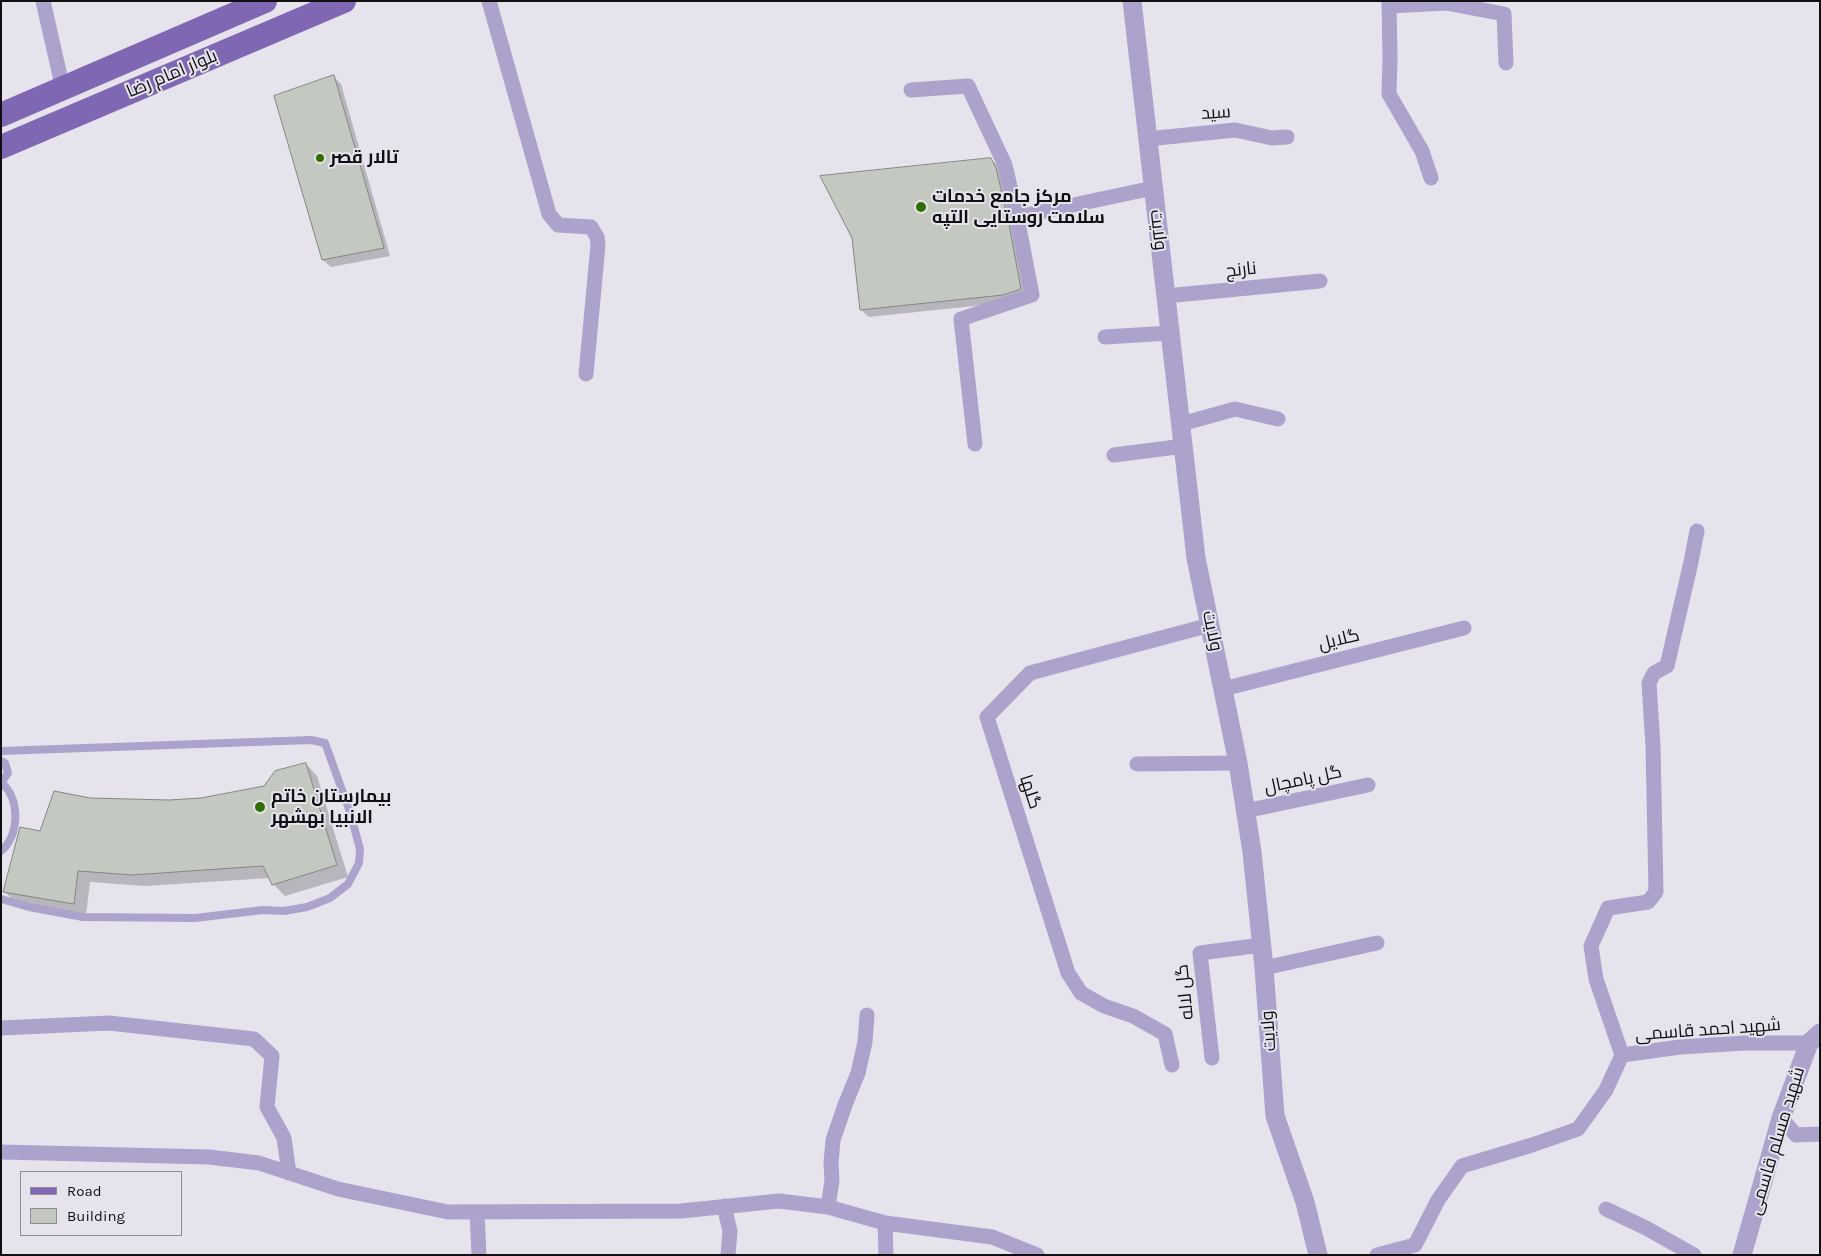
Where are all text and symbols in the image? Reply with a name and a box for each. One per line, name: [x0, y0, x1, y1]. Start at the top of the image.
street label: بلوار امام رضا: [123, 45, 221, 103]
street label: سید: [1201, 101, 1231, 125]
place label: تالار قصر: [330, 147, 398, 169]
marker: تالار قصر: [314, 152, 326, 164]
place label: مرکز جامع خدمات سلامت روستایی التپه: [932, 186, 1105, 228]
marker: مرکز جامع خدمات سلامت روستایی التپه: [914, 200, 928, 214]
street label: ولایت: [1145, 208, 1171, 252]
street label: نارنج: [1224, 258, 1258, 282]
street label: ولایت: [1197, 609, 1227, 653]
street label: گلایل: [1316, 624, 1362, 656]
street label: گل پامچال: [1262, 761, 1344, 799]
street label: گلها: [1014, 772, 1046, 812]
place label: بیمارستان خاتم الانبیا بهشهر: [271, 786, 391, 829]
marker: بیمارستان خاتم الانبیا بهشهر: [253, 800, 267, 814]
street label: گل لاله: [1171, 963, 1199, 1021]
street label: ولایت: [1257, 1010, 1281, 1052]
street label: شهید احمد قاسمی: [1634, 1014, 1782, 1046]
street label: شهید مسلم قاسمی: [1744, 1064, 1810, 1218]
legend: [20, 1171, 182, 1236]
text: Road: [67, 1182, 102, 1200]
text: Building: [67, 1207, 125, 1225]

